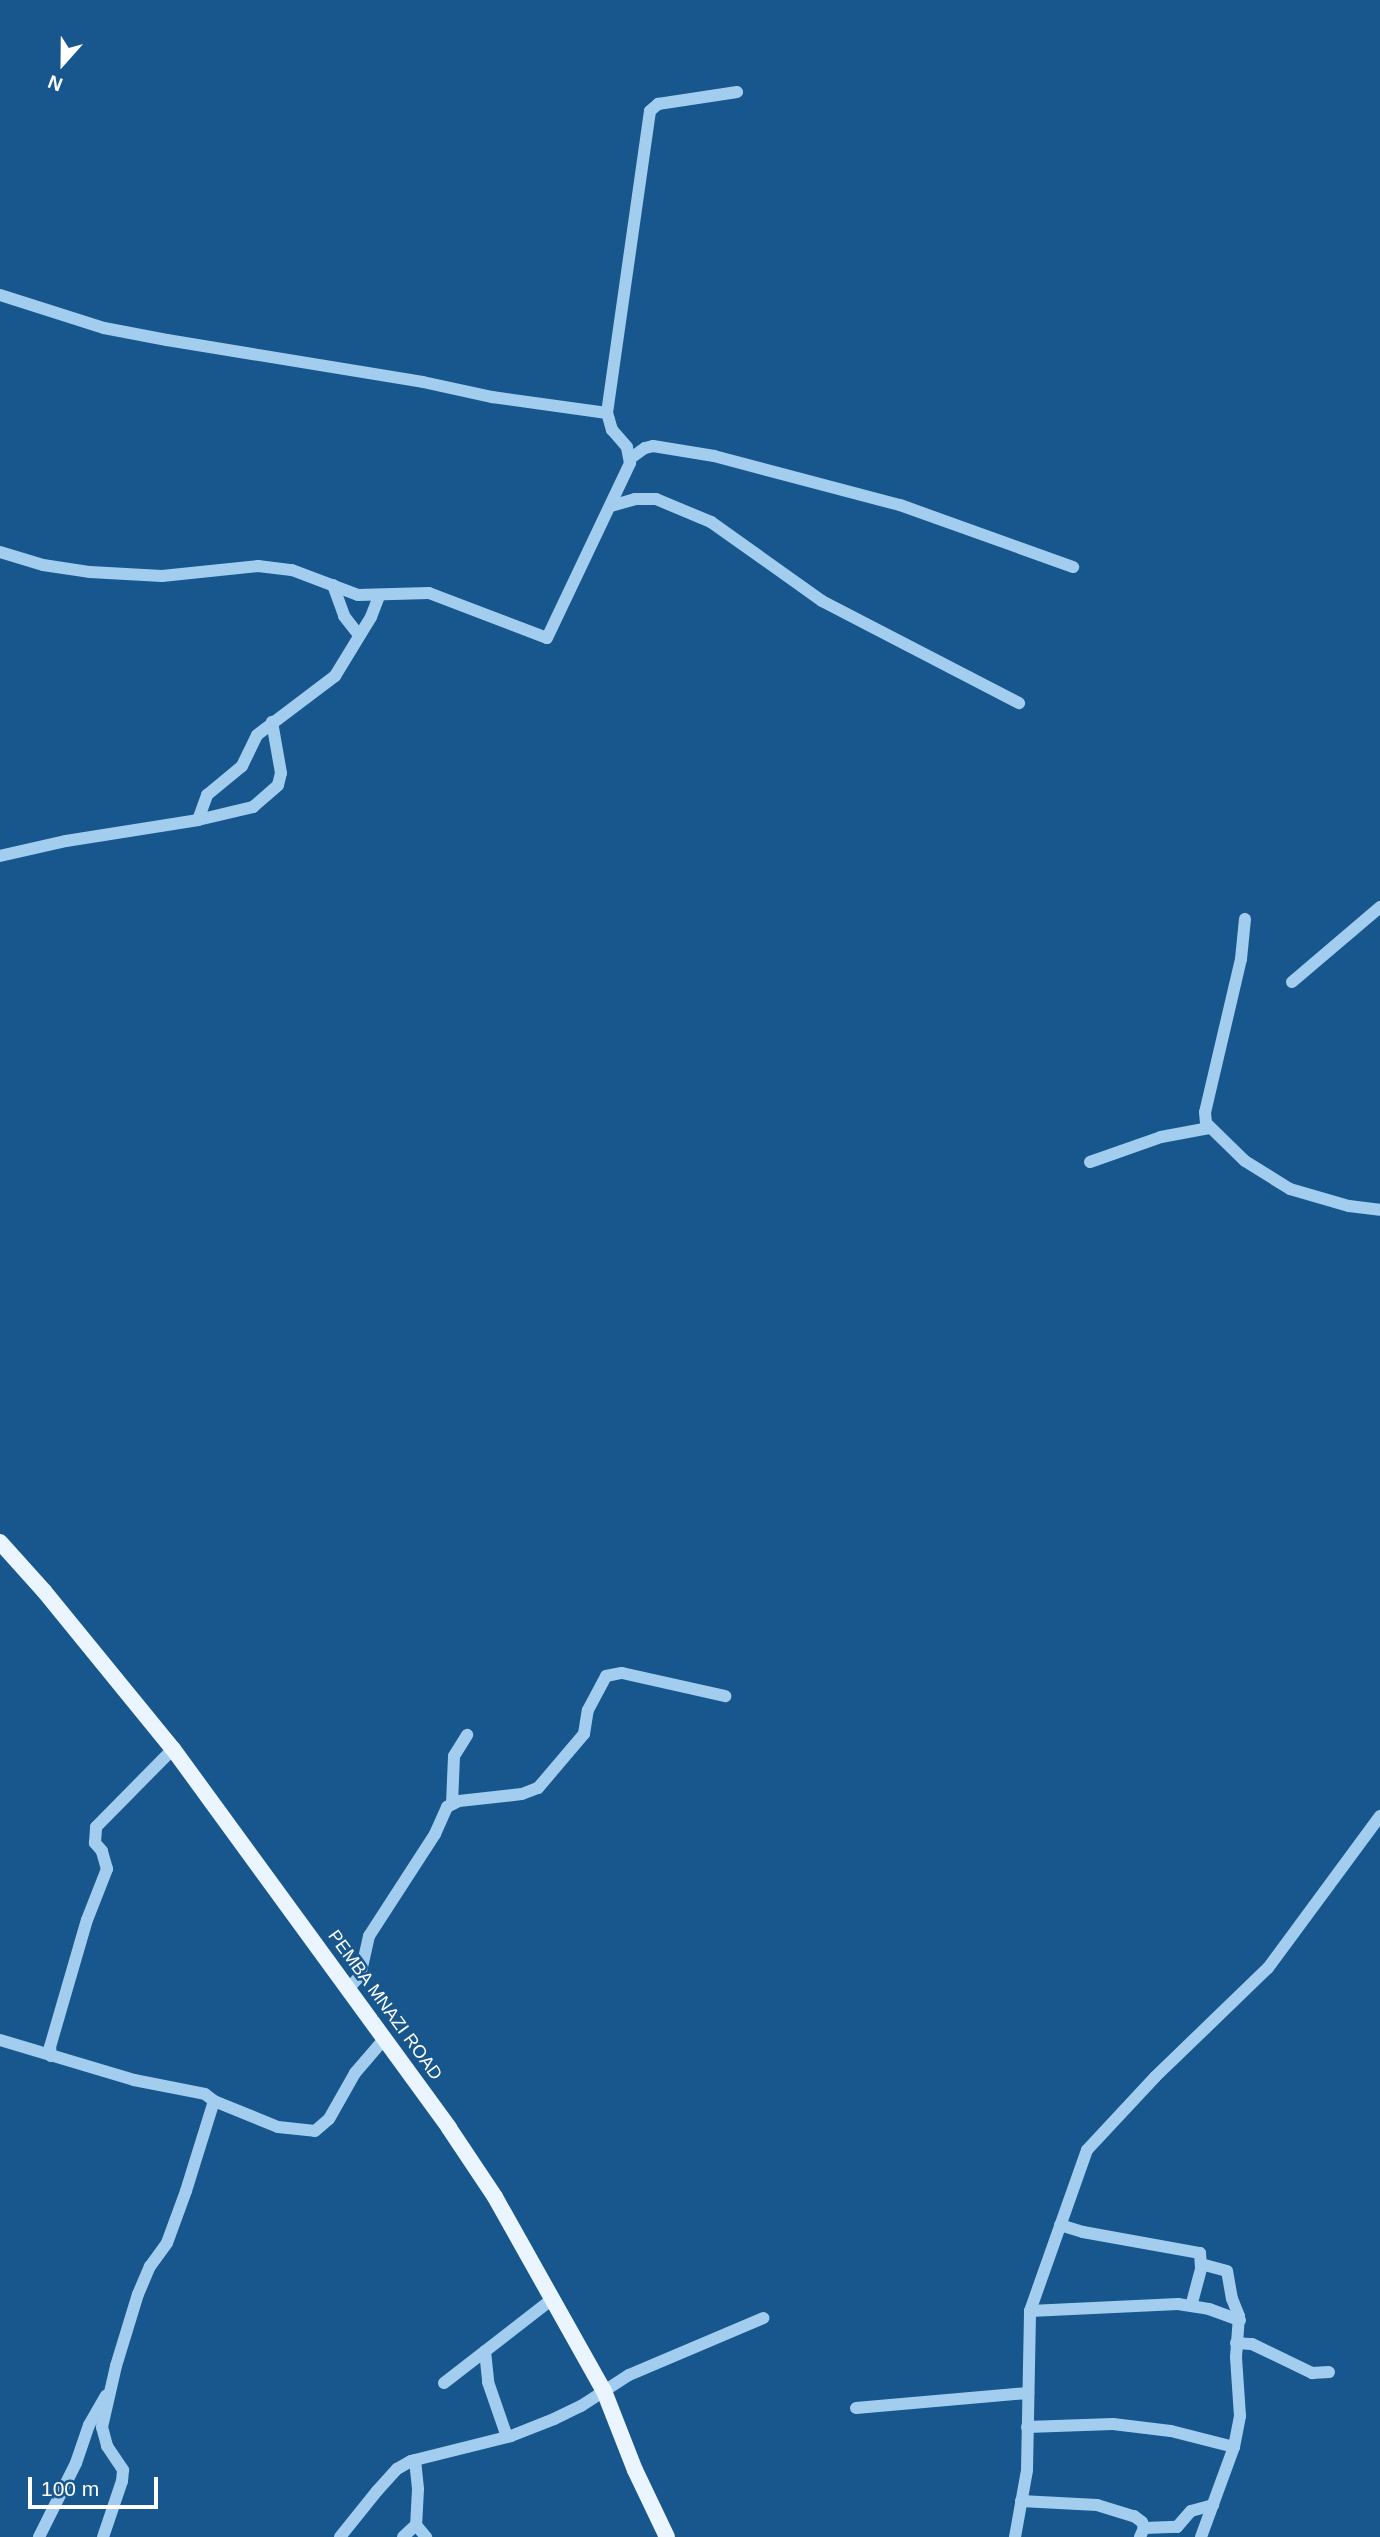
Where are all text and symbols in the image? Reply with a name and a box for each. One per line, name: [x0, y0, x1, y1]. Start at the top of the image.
north arrow: [28, 28, 98, 98]
text: N: [45, 71, 65, 95]
street label: PEMBA MNAZI ROAD: [323, 1925, 447, 2085]
scale bar: [32, 2464, 161, 2508]
text: 100 m: [41, 2477, 99, 2500]

